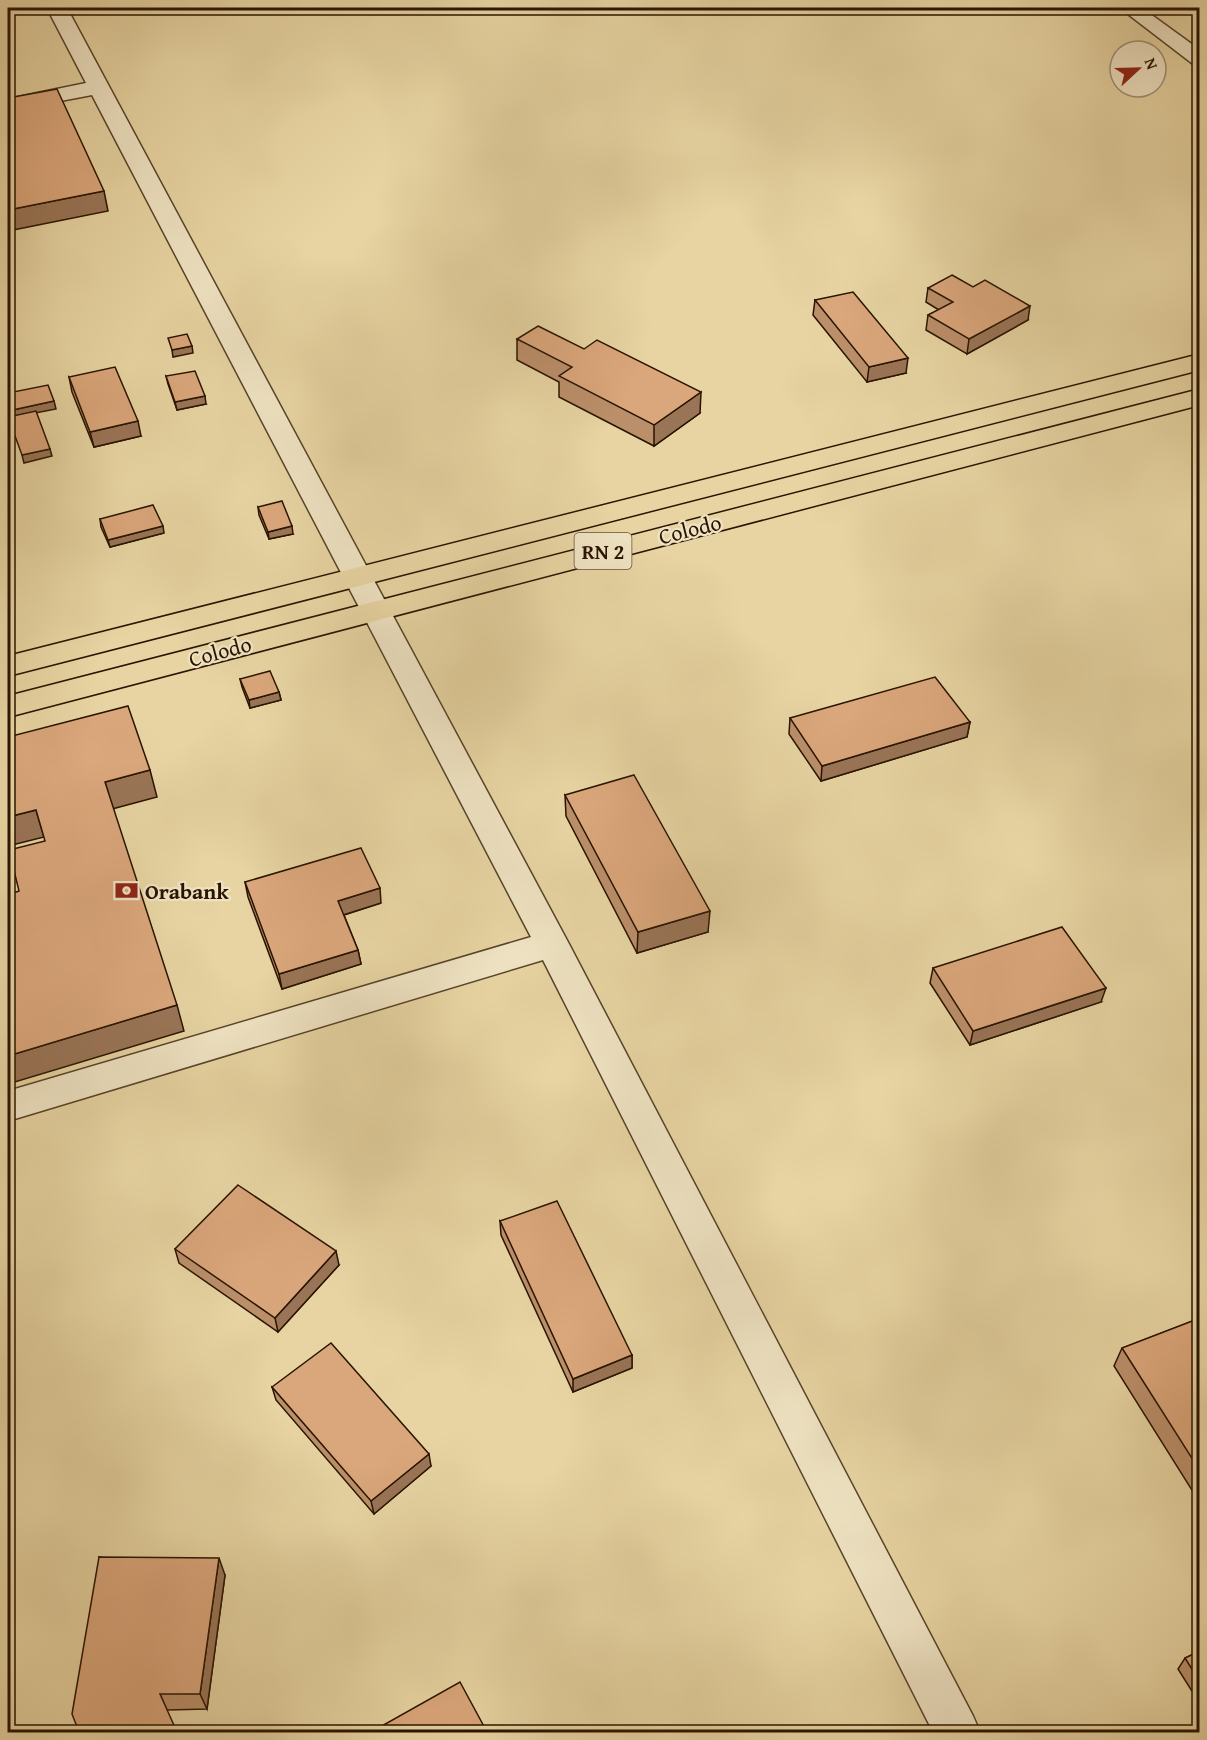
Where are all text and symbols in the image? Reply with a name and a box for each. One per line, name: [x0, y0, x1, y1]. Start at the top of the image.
north arrow: [1108, 39, 1168, 99]
text: N: [1139, 54, 1165, 73]
street label: Colodo: [655, 506, 725, 552]
road number: RN 2: [574, 533, 632, 569]
street label: Colodo: [185, 627, 255, 675]
place label: Orabank: [145, 875, 229, 907]
bank icon: Orabank: [114, 878, 140, 904]

